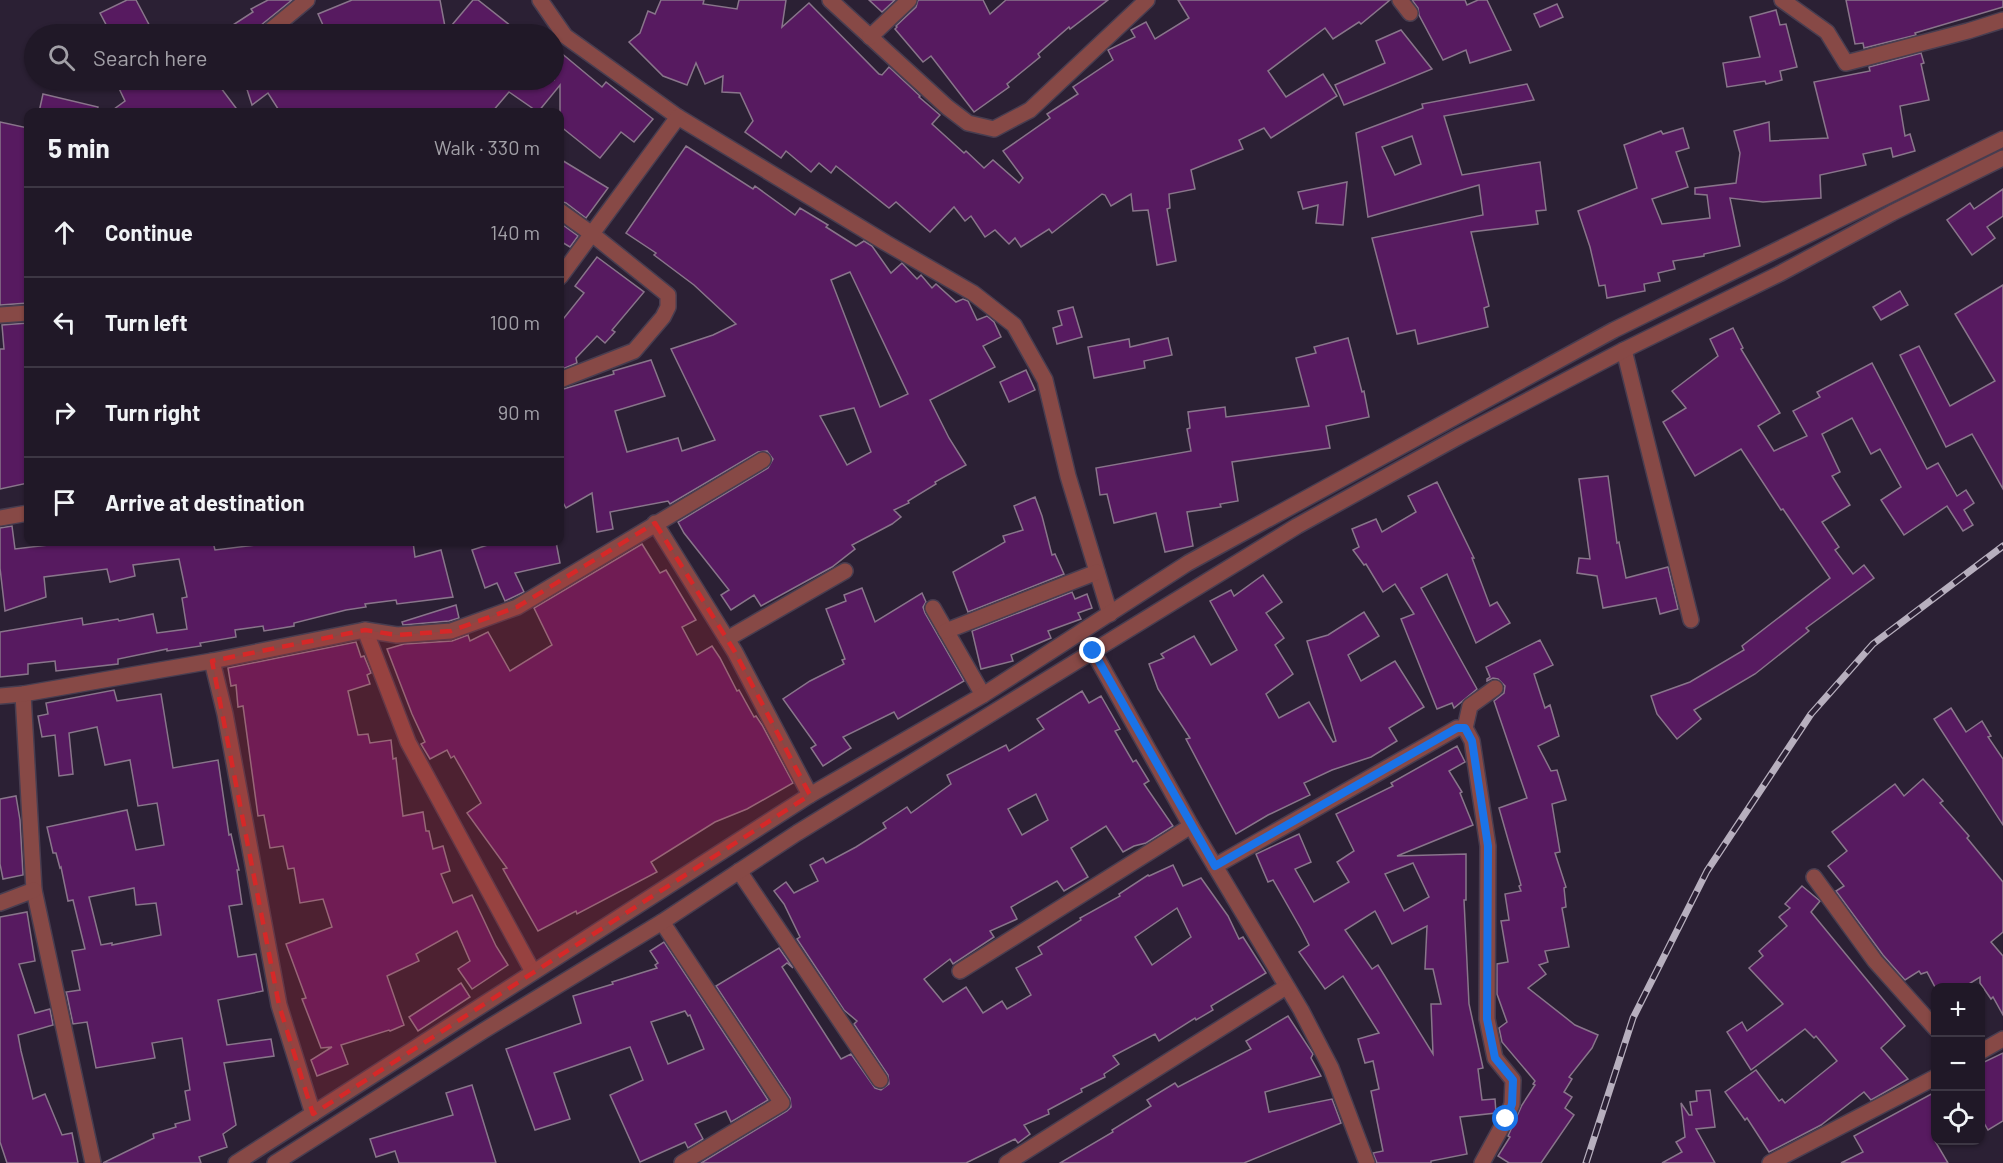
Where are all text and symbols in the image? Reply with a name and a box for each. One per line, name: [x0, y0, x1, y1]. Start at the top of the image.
search box: [24, 24, 564, 90]
icon: search: [45, 41, 78, 74]
text: Search here: [93, 44, 207, 70]
text: 5 min: [48, 132, 110, 163]
text: Walk · 330 m: [434, 135, 540, 159]
icon: ahead: [48, 216, 81, 249]
text: Continue: [105, 219, 193, 245]
text: 140 m: [490, 220, 540, 244]
icon: left: [48, 306, 81, 339]
text: Turn left: [105, 309, 188, 335]
text: 100 m: [490, 310, 540, 334]
icon: right: [48, 396, 81, 429]
text: Turn right: [105, 399, 200, 425]
text: 90 m: [498, 400, 540, 424]
icon: arrive: [48, 486, 81, 519]
text: Arrive at destination: [105, 489, 304, 515]
route end: [1079, 637, 1105, 663]
map controls: [1931, 983, 1985, 1145]
button: +: [1931, 983, 1985, 1037]
button: −: [1931, 1037, 1985, 1091]
button: locate: [1931, 1091, 1985, 1145]
route start: [1492, 1105, 1518, 1131]

